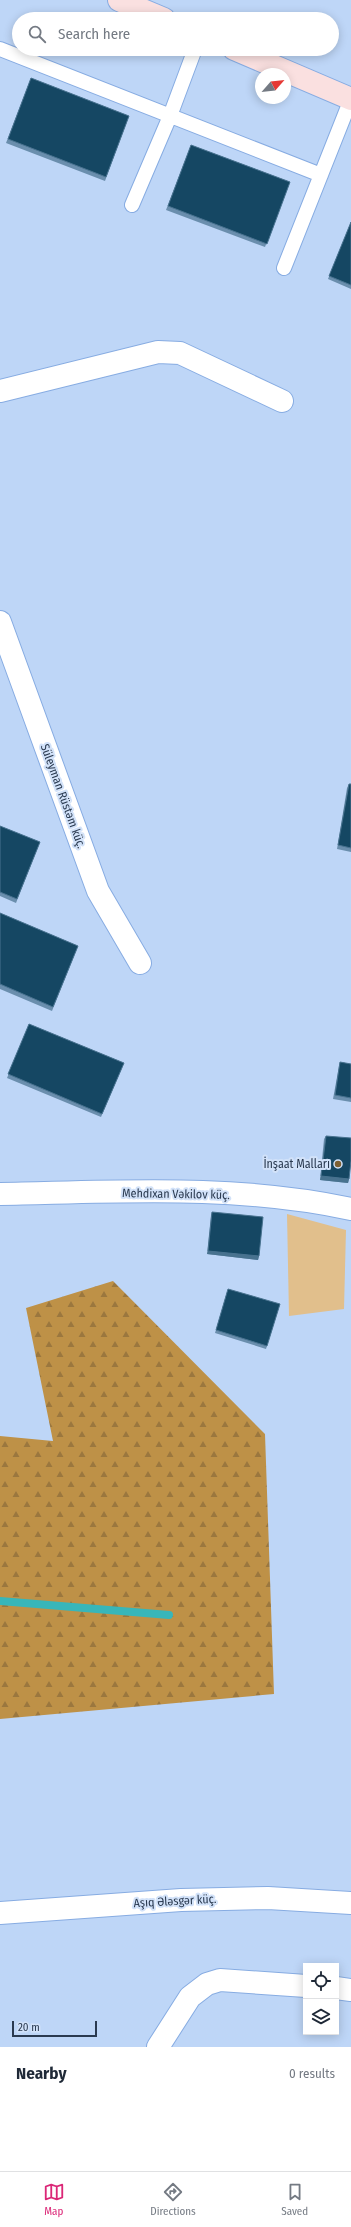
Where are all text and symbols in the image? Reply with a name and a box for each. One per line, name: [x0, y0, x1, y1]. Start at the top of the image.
search box: [12, 12, 339, 56]
icon: search: [26, 23, 48, 45]
text: Search here: [58, 25, 130, 43]
north arrow: [255, 68, 291, 104]
street label: Süleyman Rüstəm küç.: [38, 742, 89, 851]
place label: İnşaat Malları: [263, 1156, 330, 1171]
marker: İnşaat Malları: [333, 1159, 343, 1169]
street label: Mehdixan Vəkilov küç.: [122, 1186, 231, 1202]
street label: Aşıq Ələsgər küç.: [133, 1892, 217, 1910]
map controls: [303, 1963, 339, 2035]
button: locate: [303, 1963, 339, 1999]
button: layers: [303, 1999, 339, 2035]
scale bar: [12, 2019, 97, 2038]
text: 20 m: [18, 2021, 40, 2034]
text: Nearby: [16, 2063, 67, 2084]
text: 0 results: [289, 2066, 335, 2081]
tab: Map: [43, 2181, 65, 2218]
tab: Directions: [150, 2181, 196, 2218]
tab: Saved: [281, 2181, 308, 2218]

